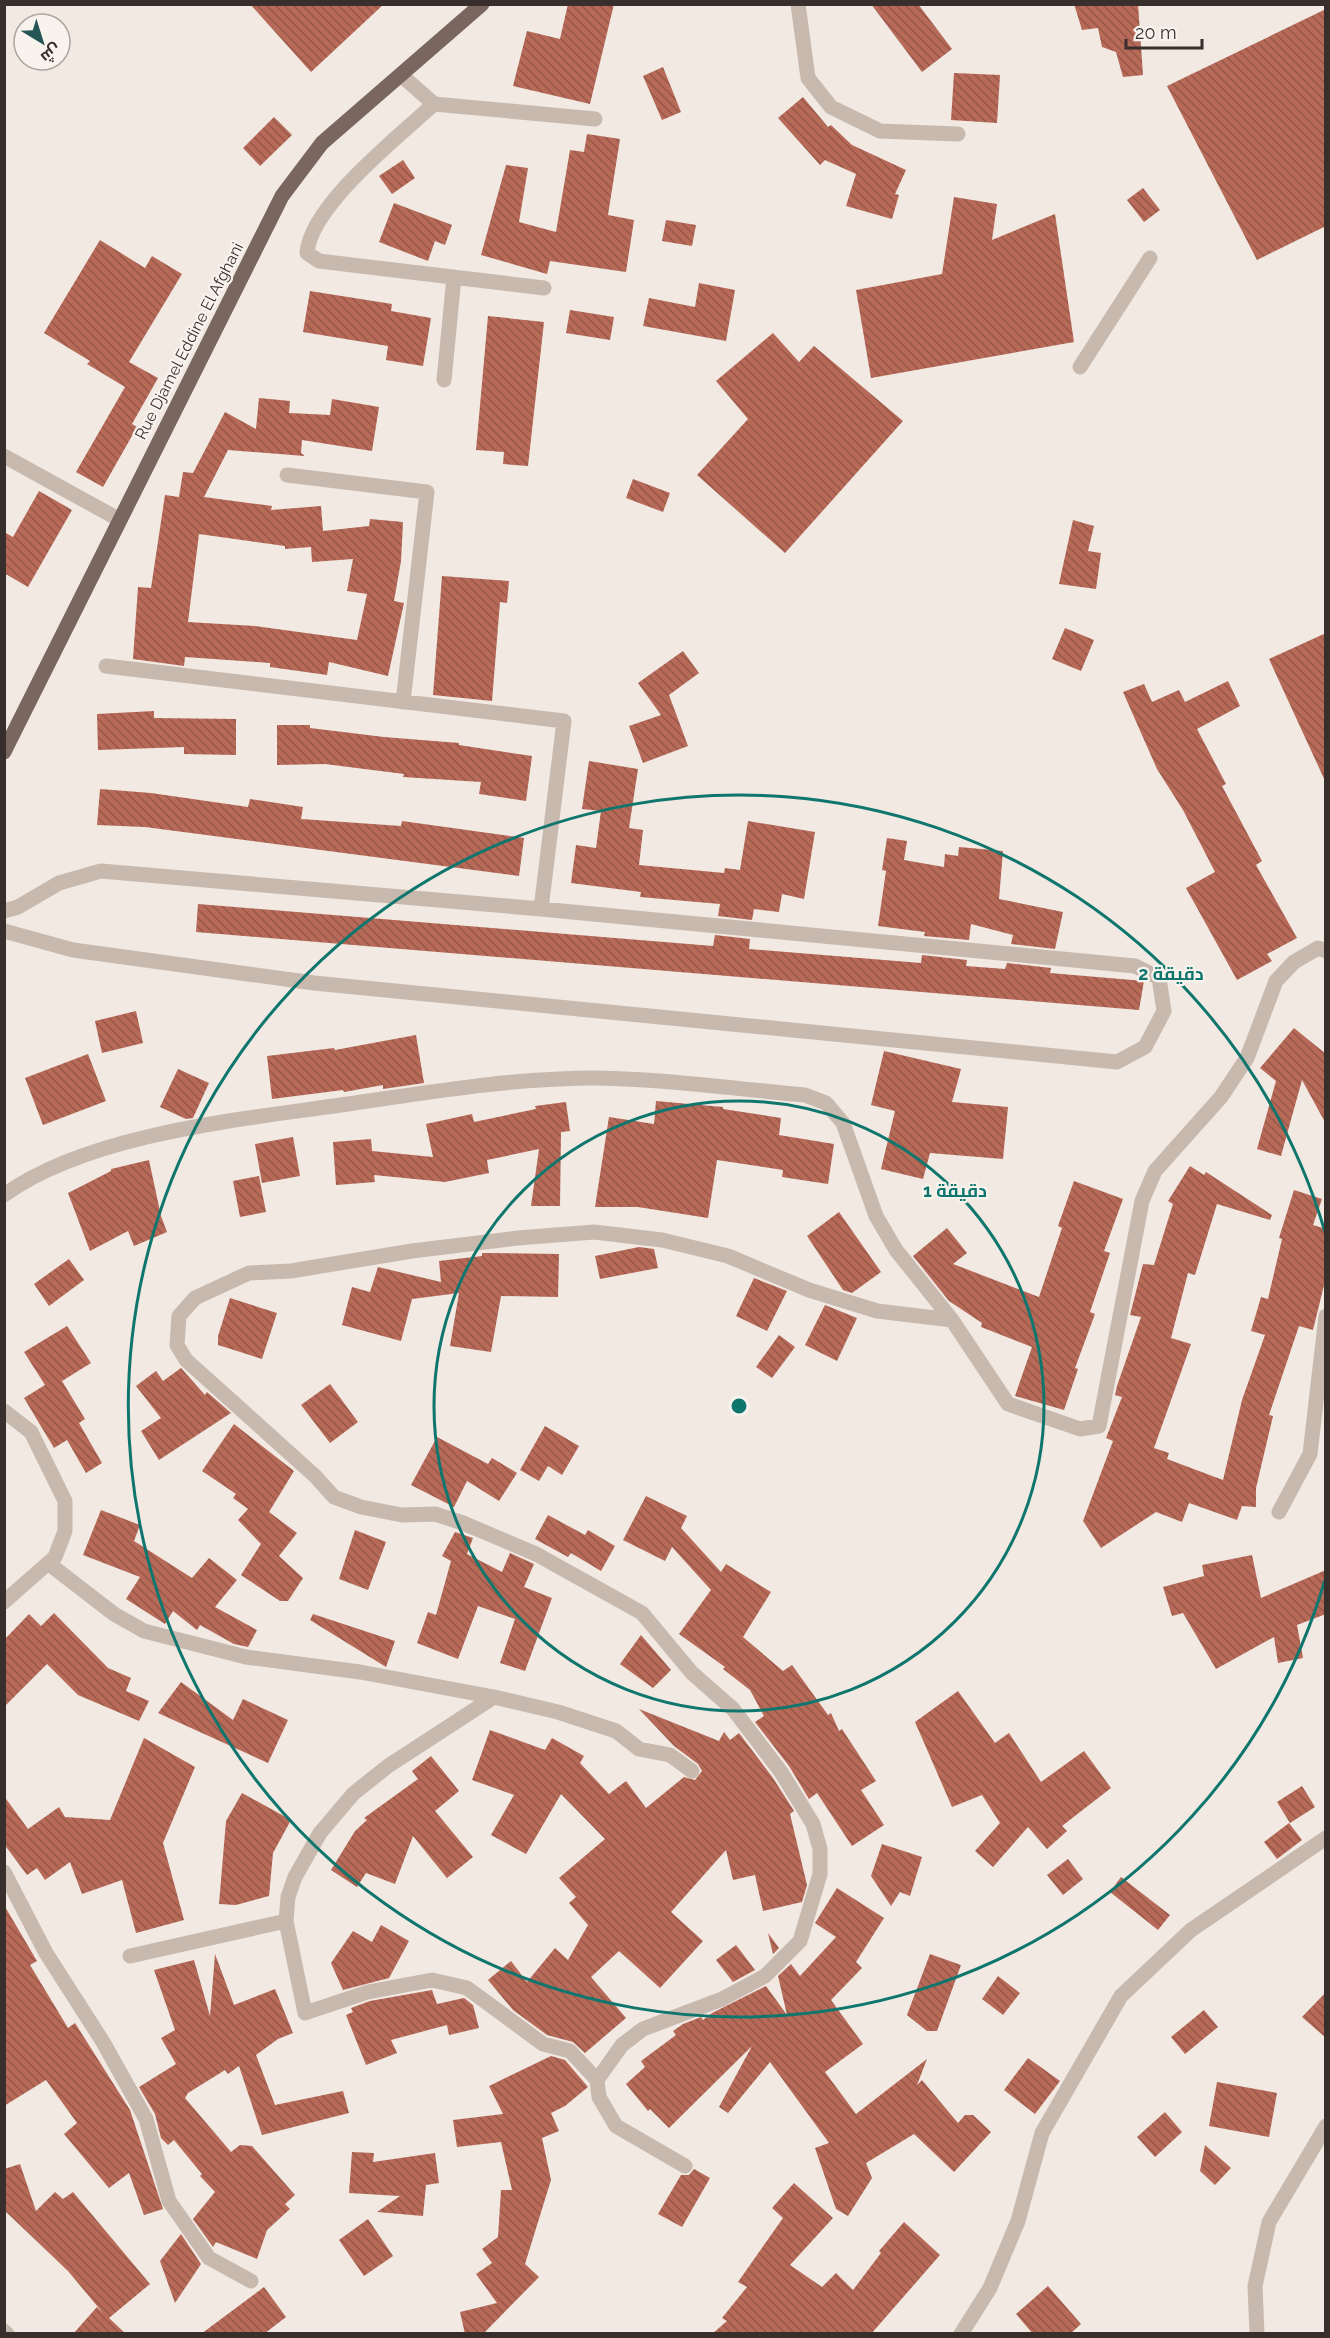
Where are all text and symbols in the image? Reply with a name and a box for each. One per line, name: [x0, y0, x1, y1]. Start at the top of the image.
north arrow: [12, 12, 72, 72]
scale bar: [1126, 12, 1202, 50]
text: 20 m: [1135, 22, 1177, 43]
text: ش: [37, 40, 65, 67]
street label: Rue Djamel Eddine El Afghani: [131, 239, 247, 443]
text: 2 دقيقة: [1138, 963, 1204, 984]
text: 1 دقيقة: [923, 1180, 987, 1201]
centre of rings: [729, 1396, 749, 1416]

